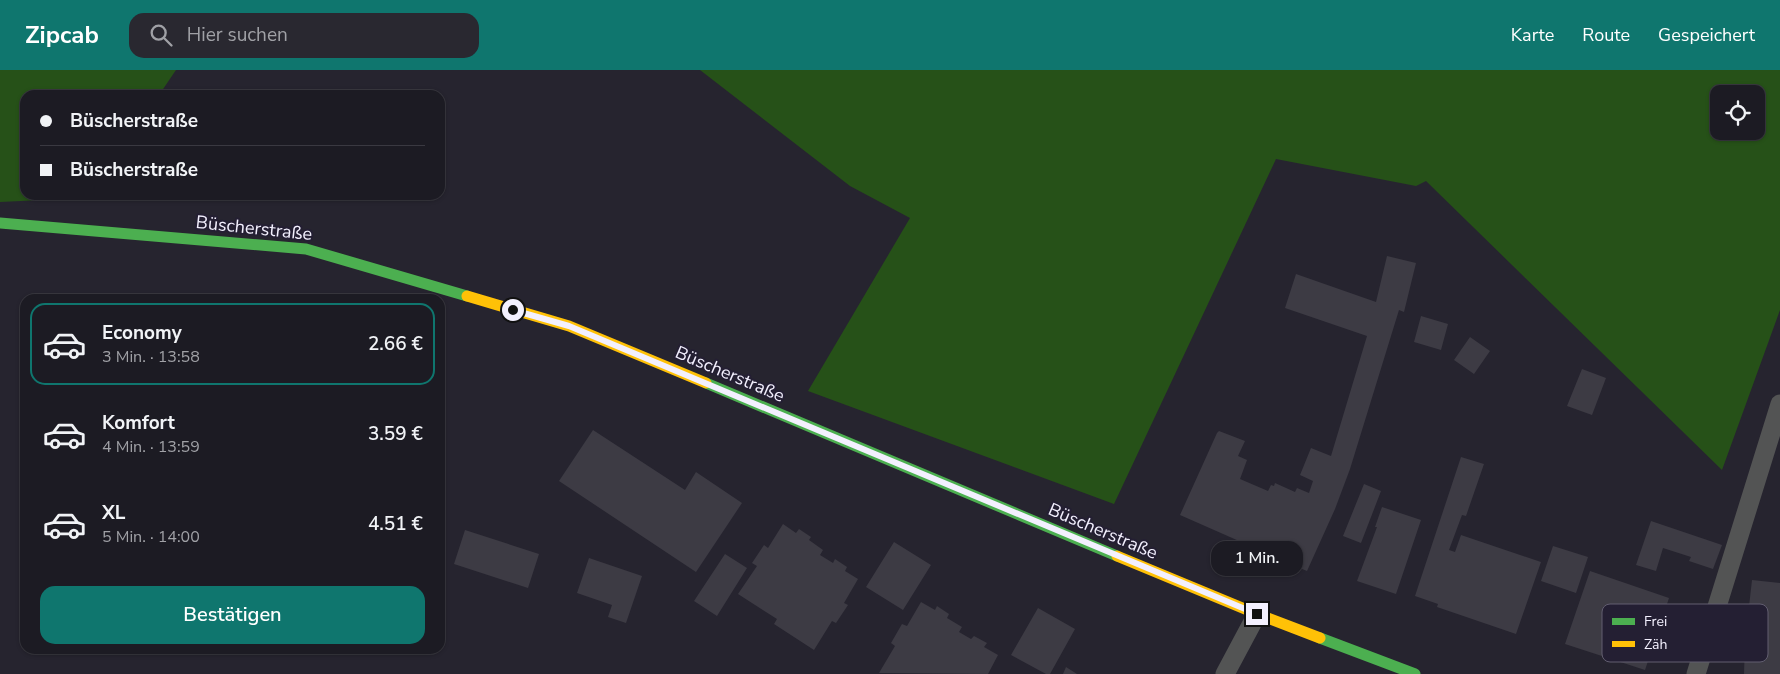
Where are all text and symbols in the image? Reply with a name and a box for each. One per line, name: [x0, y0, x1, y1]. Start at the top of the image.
search box: [129, 13, 479, 58]
text: Zipcab: [25, 19, 99, 51]
icon: search: [147, 21, 175, 49]
text: Hier suchen: [187, 22, 288, 48]
text: Karte: [1511, 23, 1554, 47]
text: Route: [1582, 23, 1630, 47]
text: Gespeichert: [1658, 23, 1755, 47]
map controls: [1710, 85, 1765, 140]
button: locate: [1710, 85, 1765, 140]
text: Büscherstraße: [70, 108, 198, 134]
text: Büscherstraße: [70, 157, 198, 183]
street label: Büscherstraße: [195, 210, 313, 246]
route start: [502, 299, 524, 321]
text: Economy: [102, 320, 182, 346]
icon: car: [42, 322, 87, 367]
text: 2.66 €: [368, 331, 423, 357]
street label: Büscherstraße: [672, 340, 788, 408]
text: 3 Min. · 13:58: [102, 346, 200, 368]
text: Komfort: [102, 410, 175, 436]
icon: car: [42, 412, 87, 457]
text: 3.59 €: [368, 421, 423, 447]
text: 4 Min. · 13:59: [102, 436, 200, 458]
street label: Büscherstraße: [1045, 497, 1161, 565]
text: XL: [102, 500, 125, 526]
icon: car: [42, 502, 87, 547]
text: 4.51 €: [368, 511, 423, 537]
text: 5 Min. · 14:00: [102, 526, 200, 548]
callout: 1 Min.: [1211, 542, 1303, 576]
text: 1 Min.: [1235, 547, 1279, 569]
button: Bestätigen: [40, 586, 425, 644]
route end: [1246, 603, 1268, 625]
legend: [1602, 604, 1768, 662]
text: Frei: [1644, 612, 1667, 631]
text: Zäh: [1644, 635, 1667, 654]

